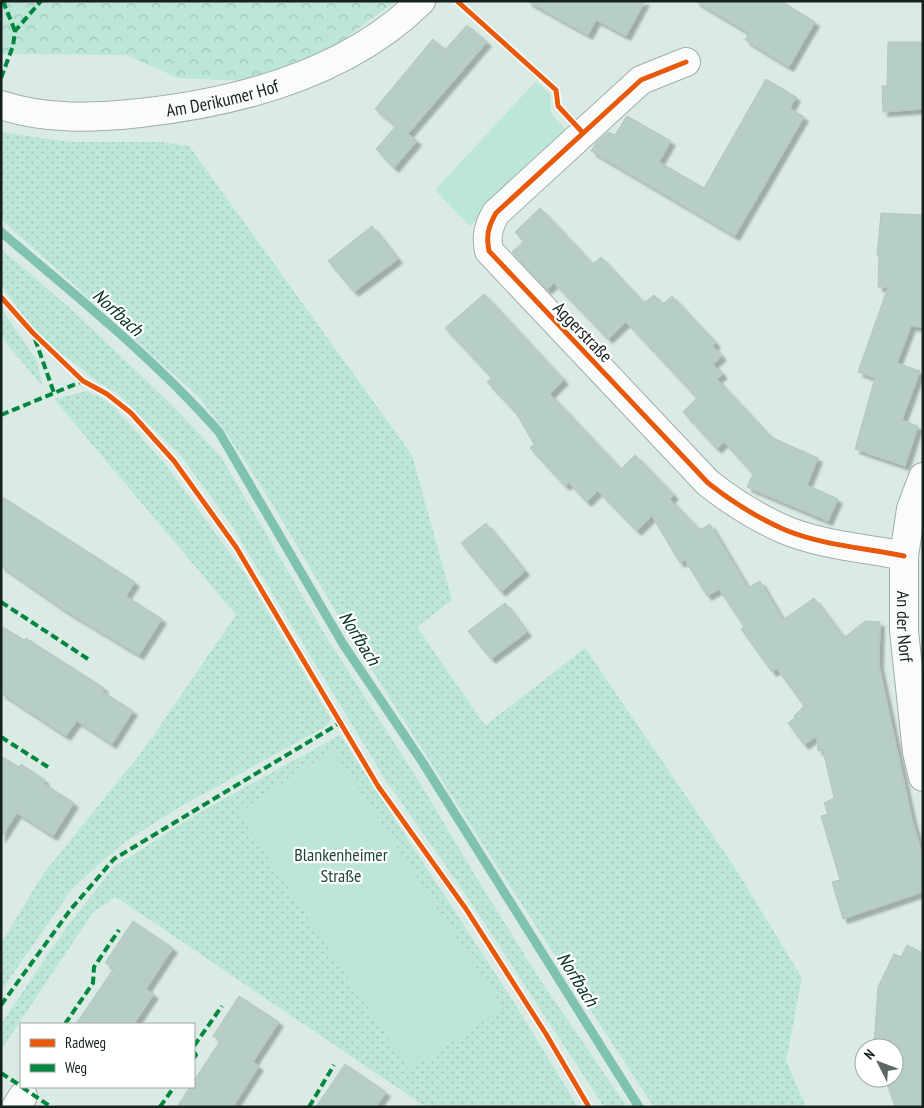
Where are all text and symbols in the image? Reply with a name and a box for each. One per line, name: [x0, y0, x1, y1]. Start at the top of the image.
street label: Am Derikumer Hof: [165, 73, 283, 121]
water label: Norfbach: [88, 283, 149, 342]
street label: Aggerstraße: [548, 297, 618, 367]
street label: An der Norf: [893, 591, 919, 664]
water label: Norfbach: [334, 606, 387, 671]
park label: Blankenheimer Straße: [294, 843, 388, 887]
water label: Norfbach: [552, 947, 605, 1012]
legend: [20, 1023, 195, 1088]
text: Radweg: [65, 1033, 106, 1052]
north arrow: [854, 1038, 904, 1088]
text: N: [860, 1045, 879, 1063]
text: Weg: [65, 1058, 87, 1077]

